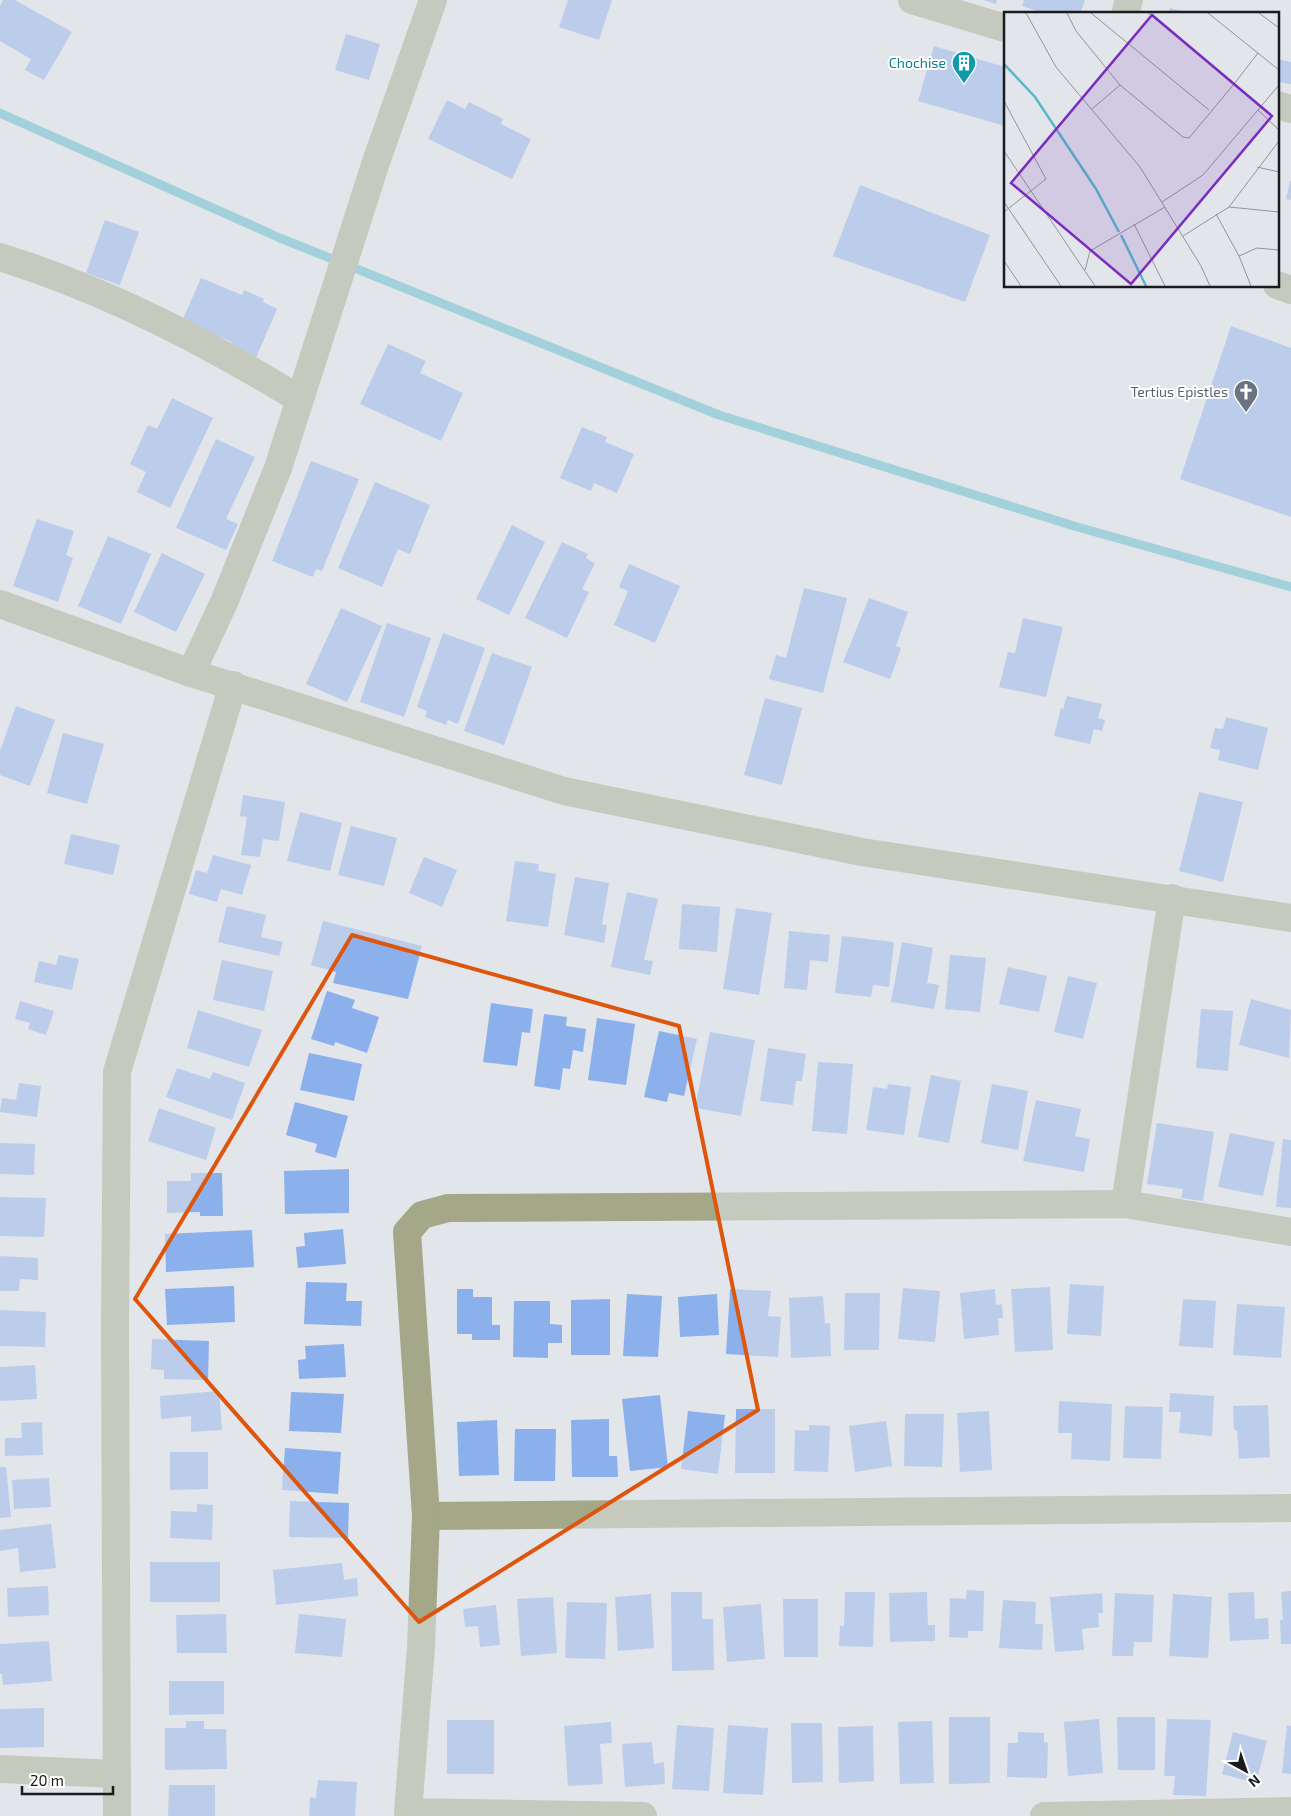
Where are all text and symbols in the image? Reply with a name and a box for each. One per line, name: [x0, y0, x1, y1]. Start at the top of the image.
inset map: [1004, 12, 1278, 288]
building icon: Chochise: [951, 50, 977, 84]
place label: Chochise: [889, 54, 946, 71]
church icon: Tertius Epistles: [1233, 379, 1259, 413]
place label: Tertius Epistles: [1131, 383, 1228, 400]
north arrow: [1221, 1746, 1271, 1796]
scale bar: [22, 1764, 114, 1796]
text: 20 m: [30, 1771, 64, 1789]
text: N: [1245, 1772, 1264, 1791]

